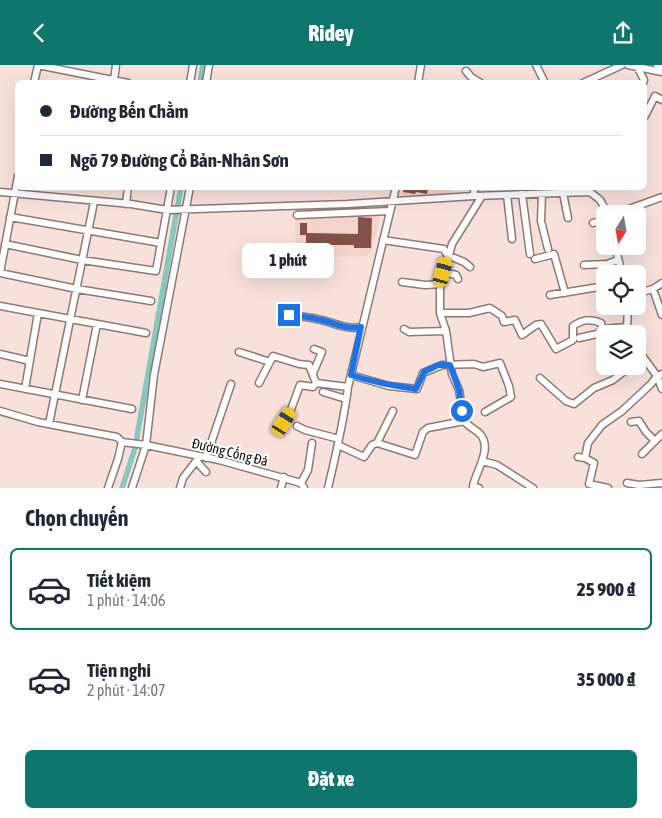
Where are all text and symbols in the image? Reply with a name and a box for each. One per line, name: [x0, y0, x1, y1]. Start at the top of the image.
icon: back: [25, 19, 53, 47]
icon: share: [609, 19, 637, 47]
text: Ridey: [308, 20, 354, 46]
text: Đường Bến Chằm: [70, 100, 188, 122]
text: Ngõ 79 Đường Cổ Bản-Nhân Sơn: [70, 149, 289, 171]
north arrow: [596, 205, 646, 255]
map controls: [596, 205, 646, 375]
callout: 1 phút: [243, 243, 335, 277]
text: 1 phút: [269, 251, 307, 269]
car: [431, 256, 454, 288]
button: locate: [596, 265, 646, 315]
route end: [278, 304, 300, 326]
button: layers: [596, 325, 646, 375]
route start: [451, 400, 473, 422]
car: [269, 405, 298, 439]
street label: Đường Cống Đá: [190, 434, 270, 469]
text: Chọn chuyến: [25, 505, 129, 531]
icon: car: [27, 567, 72, 612]
text: Tiết kiệm: [87, 569, 151, 591]
text: 25 900 ₫: [577, 578, 635, 600]
text: 1 phút · 14:06: [87, 591, 165, 609]
icon: car: [27, 657, 72, 702]
text: Tiện nghi: [87, 659, 151, 681]
text: 35 000 ₫: [577, 668, 635, 690]
text: 2 phút · 14:07: [87, 681, 165, 699]
button: Đặt xe: [25, 750, 637, 808]

